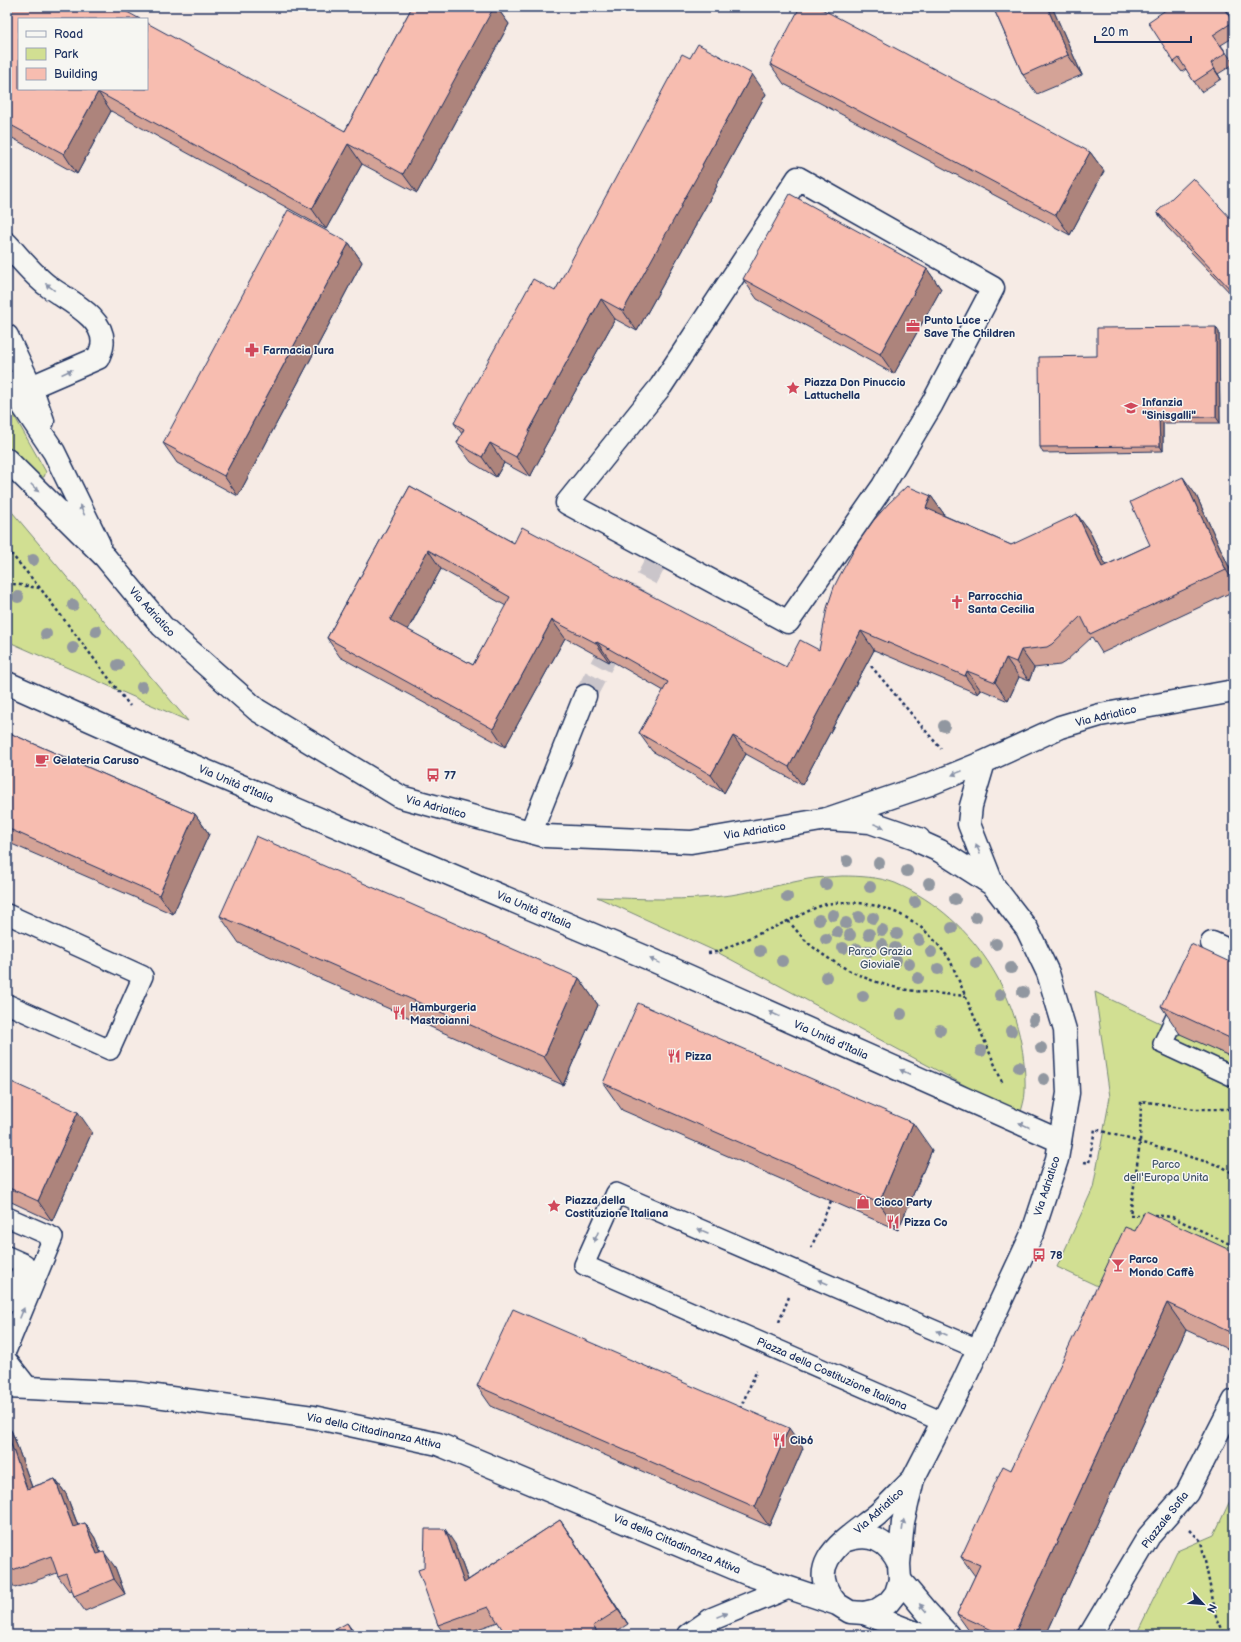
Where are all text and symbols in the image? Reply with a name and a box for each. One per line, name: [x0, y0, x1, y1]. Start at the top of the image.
legend: [18, 18, 148, 90]
scale bar: [1095, 18, 1191, 44]
text: 20 m: [1101, 25, 1128, 40]
text: Road: [54, 27, 83, 42]
text: Park: [54, 47, 78, 62]
text: Building: [54, 67, 98, 82]
one-way arrow: [44, 283, 55, 292]
place label: Punto Luce - Save The Children: [924, 314, 1015, 340]
office icon: Punto Luce - Save The Children: [905, 318, 921, 334]
pharmacy icon: Farmacia Iura: [244, 342, 260, 358]
place label: Farmacia Iura: [263, 344, 334, 357]
one-way arrow: [61, 369, 72, 375]
place label: Piazza Don Pinuccio Lattuchella: [804, 376, 906, 402]
place icon: Piazza Don Pinuccio Lattuchella: [785, 380, 801, 396]
place label: Infanzia "Sinisgalli": [1142, 396, 1196, 422]
school or university icon: Infanzia "Sinisgalli": [1123, 400, 1139, 416]
one-way arrow: [30, 483, 40, 493]
one-way arrow: [79, 504, 85, 515]
street label: Via Adriatico: [126, 585, 178, 639]
place label: Parrocchia Santa Cecilia: [968, 590, 1035, 616]
church icon: Parrocchia Santa Cecilia: [949, 594, 965, 610]
street label: Via Adriatico: [1074, 703, 1138, 729]
cafe icon: Gelateria Caruso: [34, 752, 50, 768]
place label: Gelateria Caruso: [53, 754, 139, 767]
street label: Via Unità d'Italia: [196, 762, 276, 806]
bus stop icon: 77: [425, 767, 441, 783]
place label: 77: [444, 769, 456, 782]
one-way arrow: [952, 770, 963, 776]
street label: Via Adriatico: [404, 793, 468, 821]
street label: Via Adriatico: [723, 820, 787, 842]
one-way arrow: [874, 823, 886, 829]
one-way arrow: [975, 843, 981, 854]
street label: Via Unità d'Italia: [494, 888, 574, 932]
park label: Parco Grazia Gioviale: [848, 945, 912, 971]
one-way arrow: [649, 958, 661, 965]
place label: Hamburgeria Mastroianni: [410, 1001, 476, 1027]
restaurant icon: Hamburgeria Mastroianni: [391, 1005, 407, 1021]
one-way arrow: [768, 1011, 779, 1017]
street label: Via Unità d'Italia: [792, 1018, 870, 1062]
restaurant icon: Pizza: [666, 1048, 682, 1064]
place label: Pizza: [685, 1050, 711, 1063]
one-way arrow: [899, 1069, 911, 1075]
one-way arrow: [1019, 1122, 1030, 1128]
street label: Via Adriatico: [1031, 1154, 1063, 1218]
park label: Parco dell'Europa Unita: [1124, 1158, 1208, 1184]
place label: Piazza della Costituzione Italiana: [565, 1194, 668, 1220]
shop icon: Cioco Party: [855, 1194, 871, 1210]
place label: Cioco Party: [874, 1196, 932, 1209]
place icon: Piazza della Costituzione Italiana: [546, 1198, 562, 1214]
restaurant icon: Pizza Co: [885, 1214, 901, 1230]
place label: Pizza Co: [904, 1216, 948, 1229]
one-way arrow: [697, 1227, 709, 1233]
one-way arrow: [593, 1232, 599, 1244]
bus stop icon: 78: [1031, 1247, 1047, 1263]
place label: 78: [1050, 1249, 1063, 1262]
place label: Parco Mondo Caffè: [1129, 1253, 1194, 1279]
bar icon: Parco Mondo Caffè: [1110, 1257, 1126, 1273]
one-way arrow: [817, 1279, 828, 1285]
one-way arrow: [19, 1306, 25, 1318]
one-way arrow: [936, 1330, 948, 1336]
street label: Piazza della Costituzione Italiana: [755, 1335, 909, 1413]
street label: Via della Cittadinanza Attiva: [305, 1410, 443, 1452]
restaurant icon: Cibó: [771, 1432, 787, 1448]
place label: Cibó: [790, 1434, 813, 1447]
street label: Via Adriatico: [852, 1485, 906, 1537]
street label: Piazzale Sofia: [1139, 1489, 1191, 1551]
street label: Via della Cittadinanza Attiva: [611, 1511, 743, 1577]
one-way arrow: [900, 1519, 906, 1531]
north arrow: [1183, 1584, 1223, 1624]
text: N: [1204, 1602, 1219, 1615]
one-way arrow: [919, 1603, 928, 1614]
one-way arrow: [716, 1612, 727, 1618]

